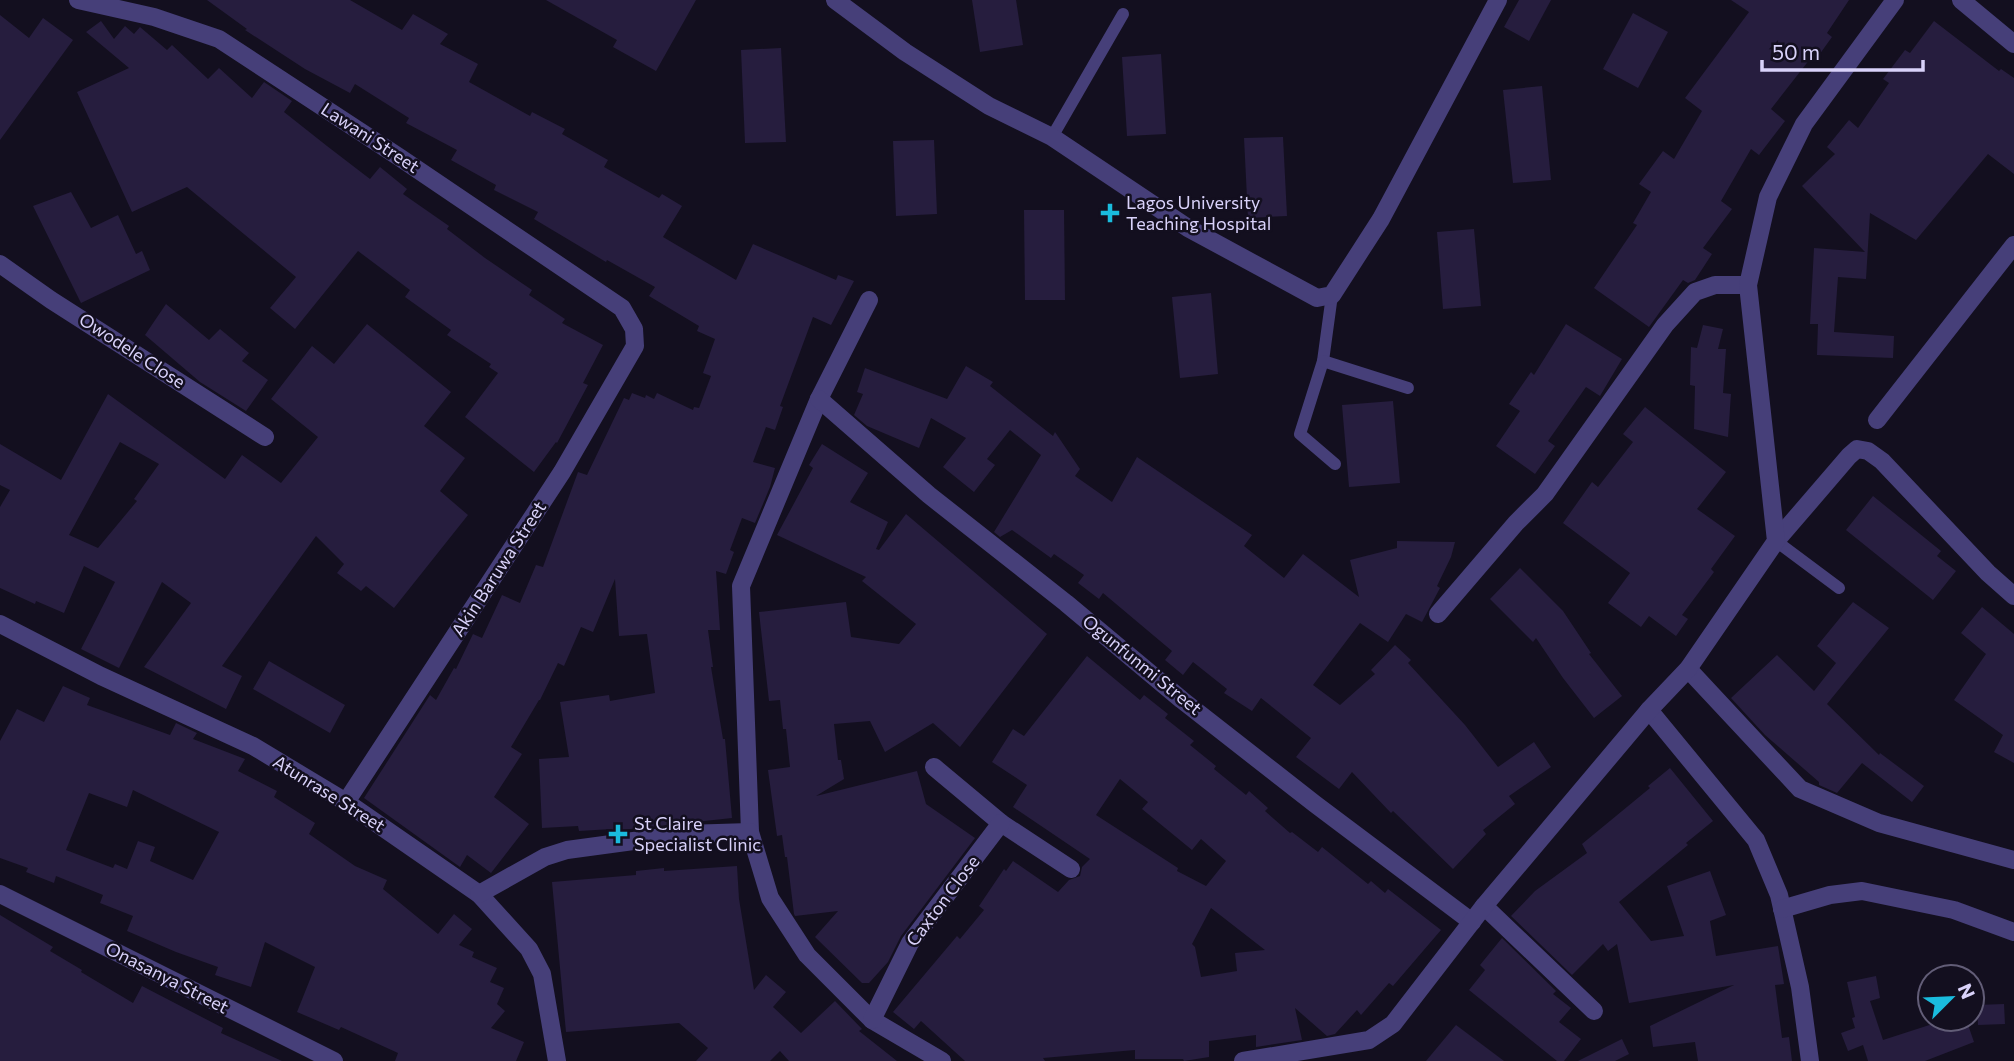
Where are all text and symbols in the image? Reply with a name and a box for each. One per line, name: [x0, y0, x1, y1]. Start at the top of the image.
scale bar: [1762, 28, 1923, 72]
text: 50 m: [1772, 39, 1820, 64]
street label: Lawani Street: [317, 97, 424, 177]
place label: Lagos University Teaching Hospital: [1126, 191, 1271, 234]
marker: Lagos University Teaching Hospital: [1100, 203, 1120, 223]
street label: Owodele Close: [75, 308, 190, 393]
street label: Akin Baruwa Street: [446, 497, 550, 640]
street label: Ogunfunmi Street: [1079, 609, 1207, 719]
street label: Atunrase Street: [269, 750, 390, 836]
place label: St Claire Specialist Clinic: [634, 812, 761, 855]
marker: St Claire Specialist Clinic: [608, 824, 628, 844]
street label: Caxton Close: [901, 851, 984, 950]
street label: Onasanya Street: [102, 937, 233, 1018]
north arrow: [1916, 963, 1986, 1033]
text: N: [1954, 980, 1980, 1002]

